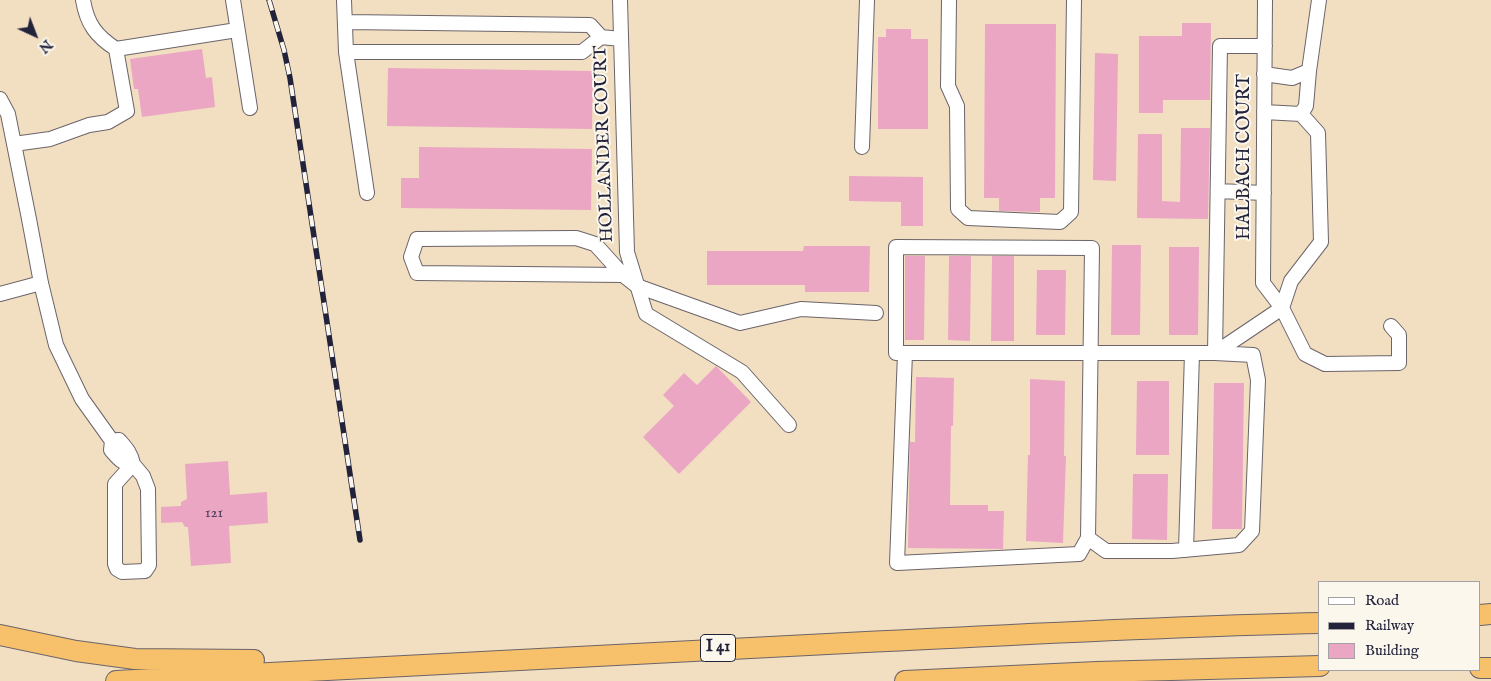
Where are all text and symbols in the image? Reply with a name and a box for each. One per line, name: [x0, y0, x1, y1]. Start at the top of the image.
north arrow: [10, 10, 60, 60]
text: N: [35, 35, 56, 57]
street label: HOLLANDER COURT: [591, 45, 619, 243]
street label: HALBACH COURT: [1234, 74, 1256, 240]
house number: 121: [205, 505, 223, 523]
legend: [1318, 581, 1481, 671]
text: Road: [1365, 591, 1399, 610]
text: Railway: [1365, 616, 1414, 635]
road number: I 41: [700, 634, 736, 661]
text: Building: [1365, 641, 1419, 660]

